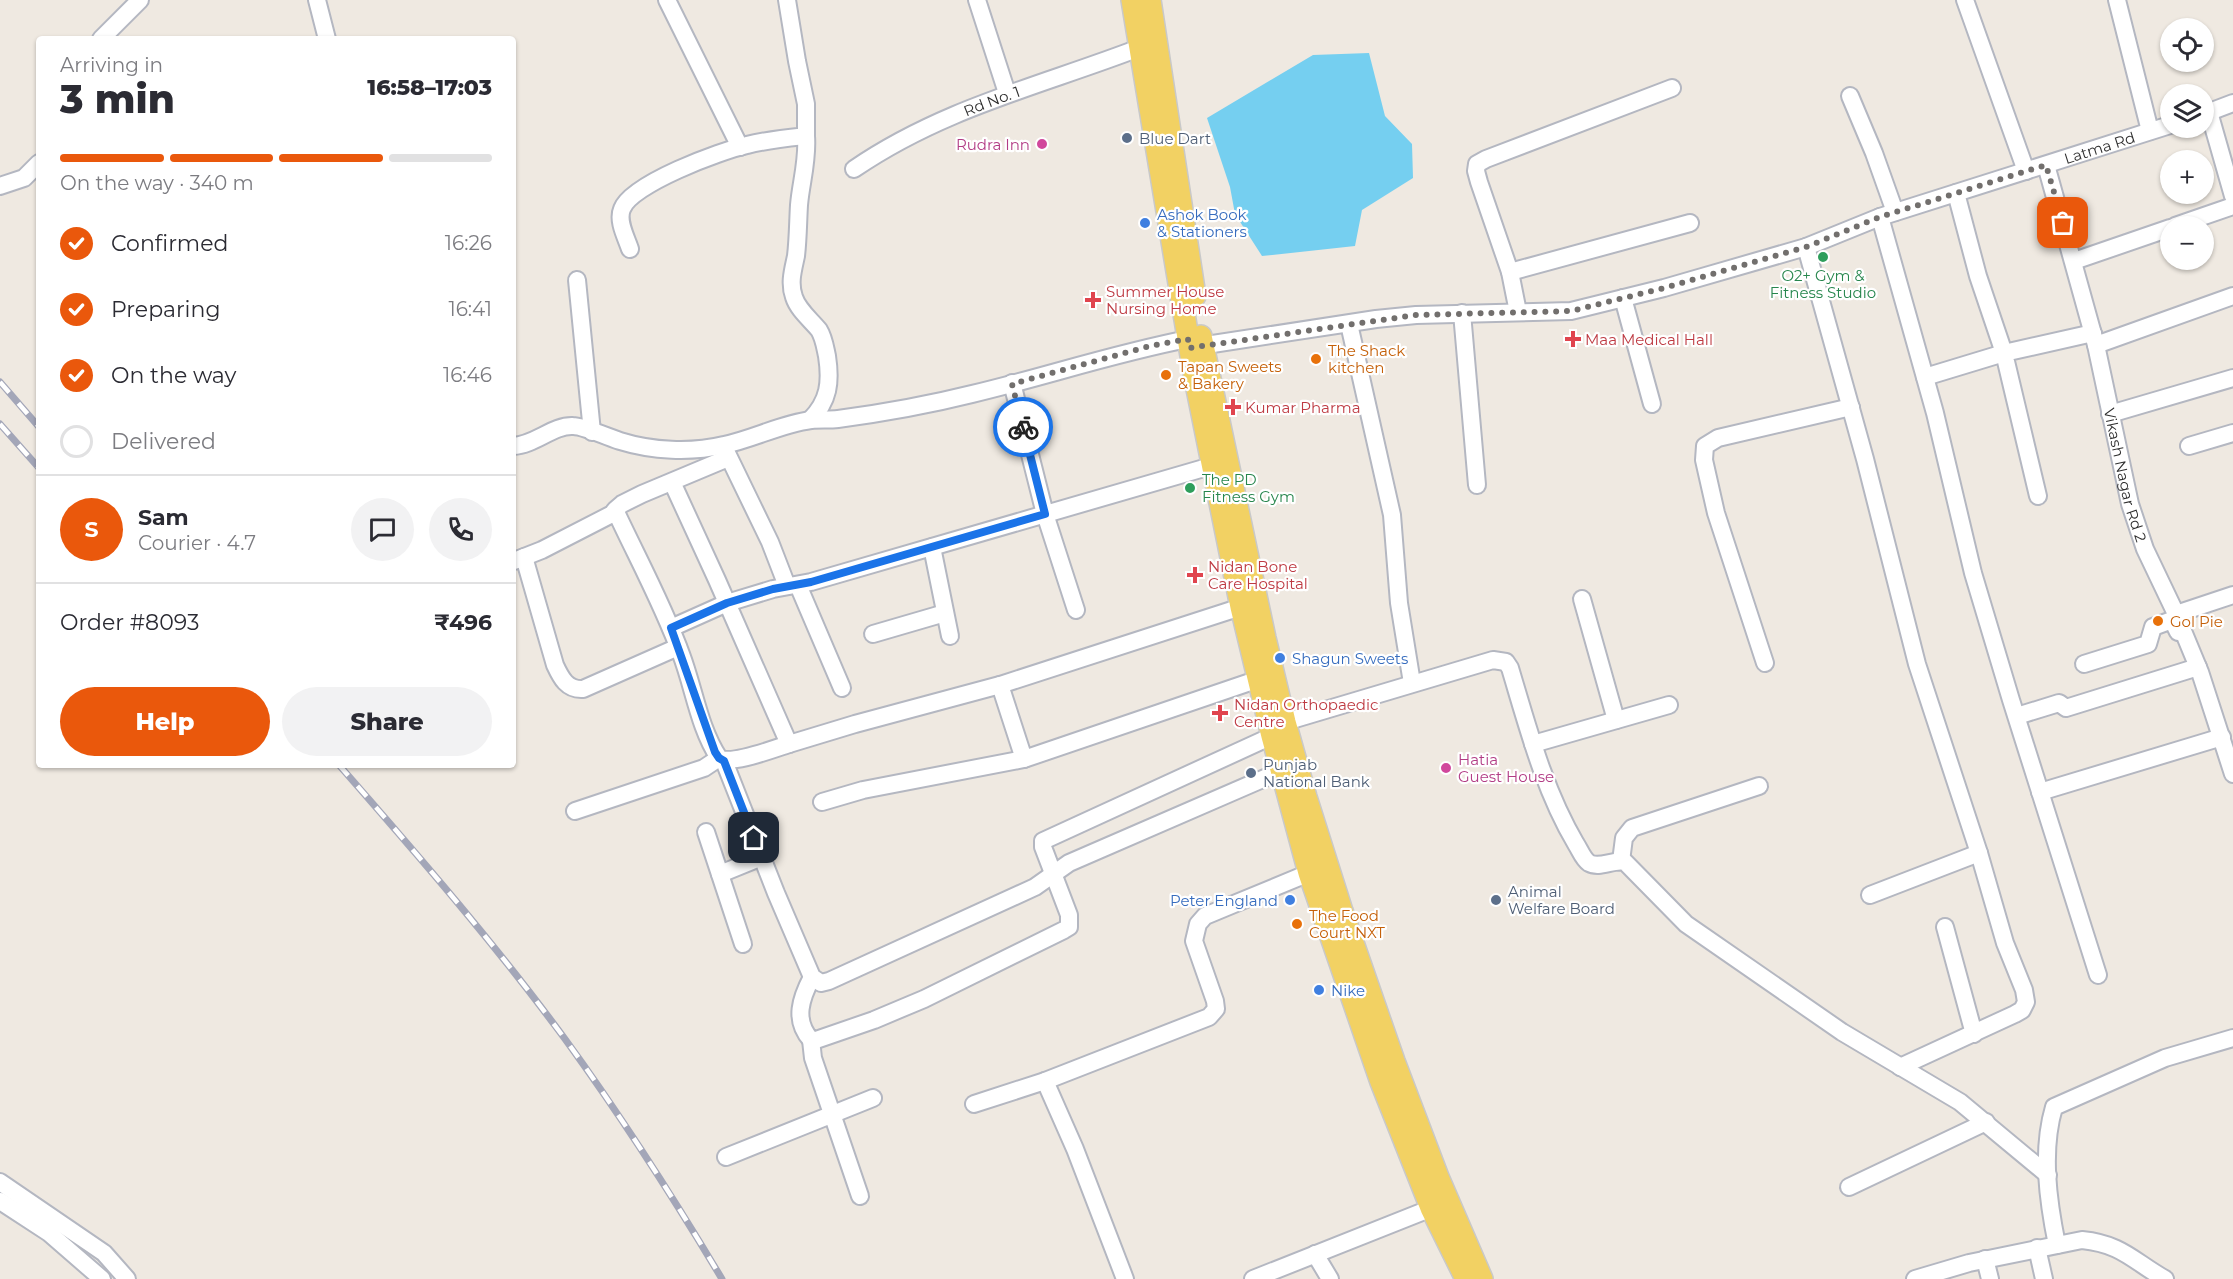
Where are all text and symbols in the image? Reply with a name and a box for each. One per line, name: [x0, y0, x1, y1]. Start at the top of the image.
map controls: [2160, 18, 2214, 270]
button: locate: [2160, 18, 2214, 72]
text: Arriving in: [60, 53, 163, 77]
text: 16:58–17:03: [367, 74, 492, 101]
text: 3 min: [60, 75, 175, 123]
street label: Rd No. 1: [960, 81, 1022, 120]
button: layers: [2160, 84, 2214, 138]
street label: Latma Rd: [2061, 127, 2137, 168]
place label: Blue Dart: [1139, 129, 1211, 148]
marker: Blue Dart: [1120, 131, 1134, 145]
place label: Rudra Inn: [956, 135, 1030, 154]
marker: Rudra Inn: [1035, 137, 1049, 151]
button: +: [2160, 150, 2214, 204]
text: On the way · 340 m: [60, 171, 254, 195]
pin: [2037, 197, 2088, 248]
place label: Ashok Book & Stationers: [1157, 205, 1247, 241]
icon: bag: [2046, 206, 2079, 239]
marker: Ashok Book & Stationers: [1138, 216, 1152, 230]
button: −: [2160, 216, 2214, 270]
icon: check: [60, 227, 93, 260]
text: Confirmed: [111, 230, 228, 257]
text: 16:26: [445, 231, 492, 255]
marker: O2+ Gym & Fitness Studio: [1816, 250, 1830, 264]
place label: O2+ Gym & Fitness Studio: [1770, 266, 1876, 302]
place label: Summer House Nursing Home: [1106, 282, 1224, 318]
marker: Summer House Nursing Home: [1084, 291, 1102, 309]
icon: check: [60, 293, 93, 326]
text: Preparing: [111, 296, 220, 323]
text: 16:41: [448, 297, 492, 321]
place label: Maa Medical Hall: [1585, 330, 1713, 349]
marker: Maa Medical Hall: [1566, 332, 1580, 346]
place label: The Shack kitchen: [1328, 341, 1405, 377]
marker: The Shack kitchen: [1309, 352, 1323, 366]
place label: Tapan Sweets & Bakery: [1178, 357, 1282, 393]
icon: check: [60, 359, 93, 392]
text: On the way: [111, 362, 236, 389]
text: 16:46: [443, 363, 492, 387]
marker: Tapan Sweets & Bakery: [1159, 368, 1173, 382]
courier: [993, 397, 1053, 457]
place label: Kumar Pharma: [1245, 398, 1361, 417]
marker: Kumar Pharma: [1226, 400, 1240, 414]
street label: Vikash Nagar Rd 2: [2100, 406, 2151, 544]
icon: bike: [1007, 411, 1040, 444]
text: Delivered: [111, 428, 216, 455]
place label: The PD Fitness Gym: [1202, 470, 1295, 506]
marker: The PD Fitness Gym: [1183, 481, 1197, 495]
button: chat: [351, 498, 414, 561]
button: phone: [429, 498, 492, 561]
text: Sam: [138, 504, 189, 531]
text: S: [84, 516, 99, 543]
text: Courier · 4.7: [138, 531, 256, 555]
place label: Nidan Bone Care Hospital: [1208, 557, 1308, 593]
marker: Nidan Bone Care Hospital: [1186, 566, 1204, 584]
text: Order #8093: [60, 609, 199, 636]
text: ₹496: [434, 609, 492, 636]
place label: Gol Pie: [2170, 612, 2223, 631]
marker: Gol Pie: [2151, 614, 2165, 628]
place label: Shagun Sweets: [1292, 649, 1408, 668]
marker: Shagun Sweets: [1273, 651, 1287, 665]
button: Help: [60, 687, 270, 756]
button: Share: [282, 687, 492, 756]
place label: Nidan Orthopaedic Centre: [1234, 695, 1378, 731]
marker: Nidan Orthopaedic Centre: [1211, 704, 1229, 722]
place label: Hatia Guest House: [1458, 750, 1554, 786]
place label: Punjab National Bank: [1263, 755, 1370, 791]
marker: Hatia Guest House: [1439, 761, 1453, 775]
marker: Punjab National Bank: [1244, 766, 1258, 780]
pin: [728, 812, 779, 863]
icon: home: [737, 821, 770, 854]
place label: Animal Welfare Board: [1508, 882, 1615, 918]
place label: Peter England: [1170, 891, 1278, 910]
marker: Peter England: [1283, 893, 1297, 907]
marker: Animal Welfare Board: [1489, 893, 1503, 907]
place label: The Food Court NXT: [1309, 906, 1385, 942]
marker: The Food Court NXT: [1290, 917, 1304, 931]
place label: Nike: [1331, 981, 1365, 1000]
marker: Nike: [1312, 983, 1326, 997]

